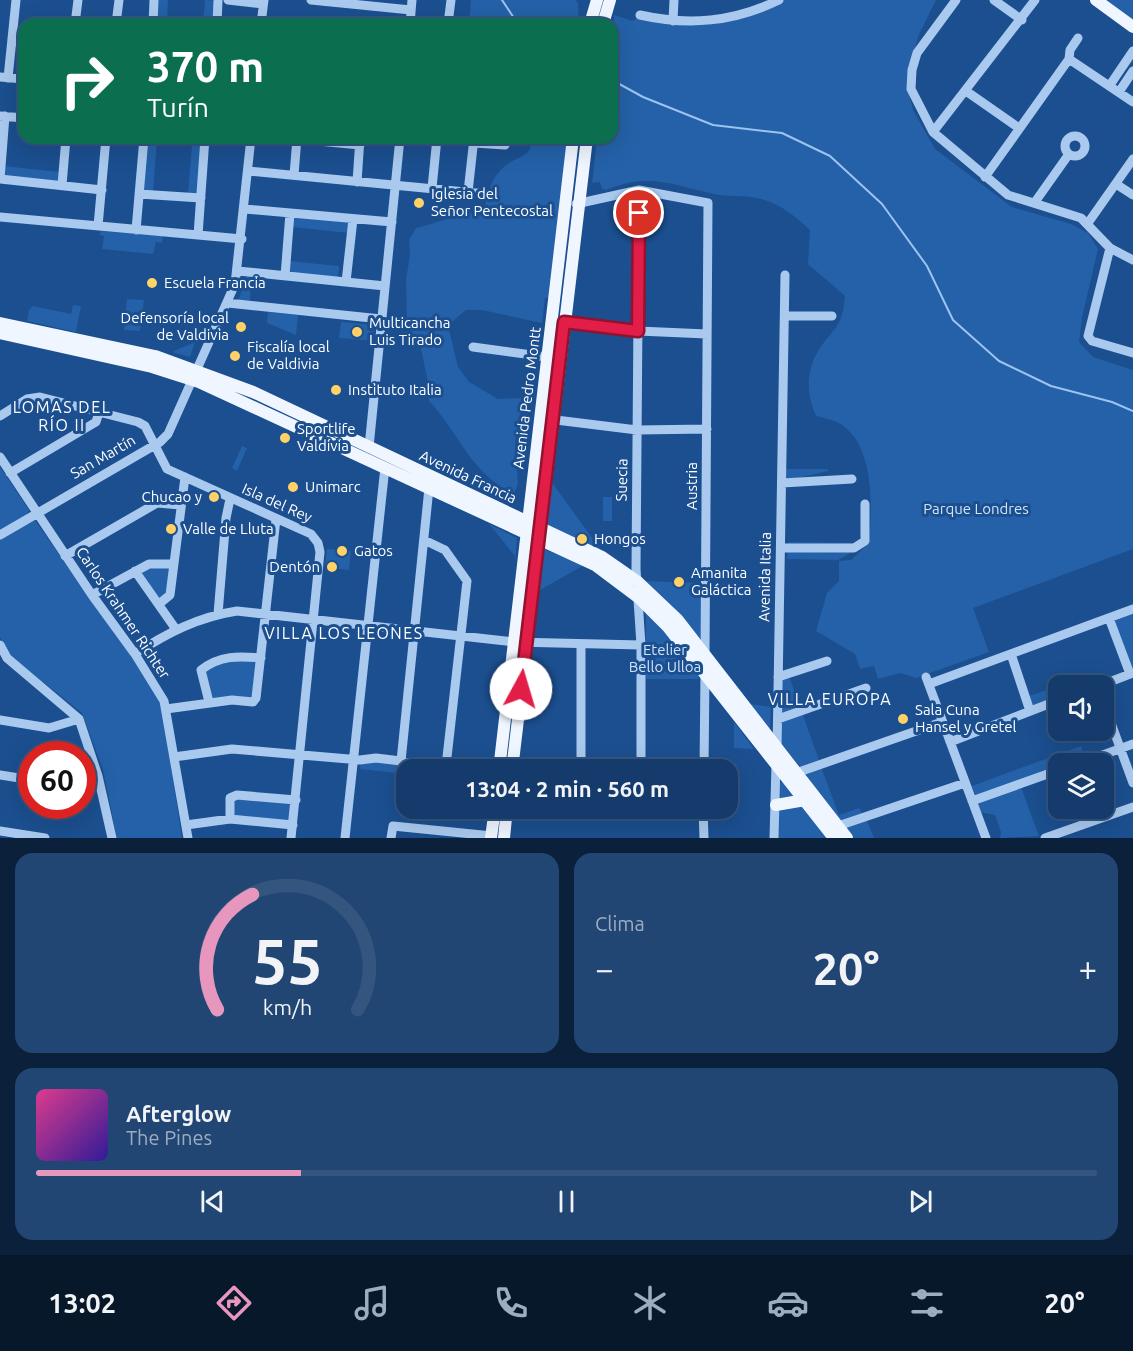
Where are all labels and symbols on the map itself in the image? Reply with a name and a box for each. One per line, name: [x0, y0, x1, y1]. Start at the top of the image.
place label: Iglesia del Señor Pentecostal: [431, 185, 553, 219]
pin: [613, 187, 664, 238]
marker: Iglesia del Señor Pentecostal: [412, 196, 426, 210]
place label: Escuela Francia: [164, 274, 266, 291]
marker: Escuela Francia: [145, 276, 159, 290]
place label: Defensoría local de Valdivia: [121, 309, 229, 343]
place label: Multicancha Luis Tirado: [369, 314, 451, 348]
marker: Defensoría local de Valdivia: [234, 320, 248, 334]
marker: Multicancha Luis Tirado: [350, 325, 364, 339]
street label: Avenida Pedro Montt: [509, 326, 544, 470]
place label: Fiscalía local de Valdivia: [247, 338, 330, 372]
marker: Fiscalía local de Valdivia: [228, 349, 242, 363]
place label: Instituto Italia: [348, 381, 442, 398]
marker: Instituto Italia: [329, 383, 343, 397]
district label: LOMAS DEL RÍO II: [13, 398, 111, 434]
place label: Sportlife Valdivia: [297, 420, 356, 454]
street label: San Martín: [67, 431, 138, 482]
marker: Sportlife Valdivia: [278, 431, 292, 445]
street label: Avenida Francia: [417, 447, 519, 506]
street label: Suecia: [613, 458, 630, 502]
street label: Austria: [683, 462, 700, 510]
place label: Unimarc: [305, 478, 361, 495]
street label: Isla del Rey: [240, 480, 315, 526]
marker: Unimarc: [286, 480, 300, 494]
place label: Chucao y: [142, 488, 202, 505]
marker: Chucao y: [207, 490, 221, 504]
park label: Parque Londres: [923, 500, 1029, 517]
place label: Valle de Lluta: [183, 520, 274, 537]
marker: Valle de Lluta: [164, 522, 178, 536]
place label: Hongos: [594, 530, 646, 547]
marker: Hongos: [575, 532, 589, 546]
street label: Avenida Italia: [755, 532, 774, 622]
place label: Gatos: [354, 542, 393, 559]
street label: Carlos Krahmer Richter: [73, 544, 174, 682]
marker: Gatos: [335, 544, 349, 558]
place label: Dentón: [269, 558, 320, 575]
marker: Dentón: [325, 560, 339, 574]
place label: Amanita Galáctica: [691, 564, 751, 598]
marker: Amanita Galáctica: [672, 575, 686, 589]
district label: VILLA LOS LEONES: [264, 624, 424, 642]
park label: Etelier Bello Ulloa: [629, 641, 701, 675]
position arrow: [489, 657, 553, 721]
district label: VILLA EUROPA: [768, 690, 892, 708]
place label: Sala Cuna Hansel y Gretel: [915, 701, 1017, 735]
marker: Sala Cuna Hansel y Gretel: [896, 712, 910, 726]
speed limit sign: 60: [18, 741, 96, 819]

